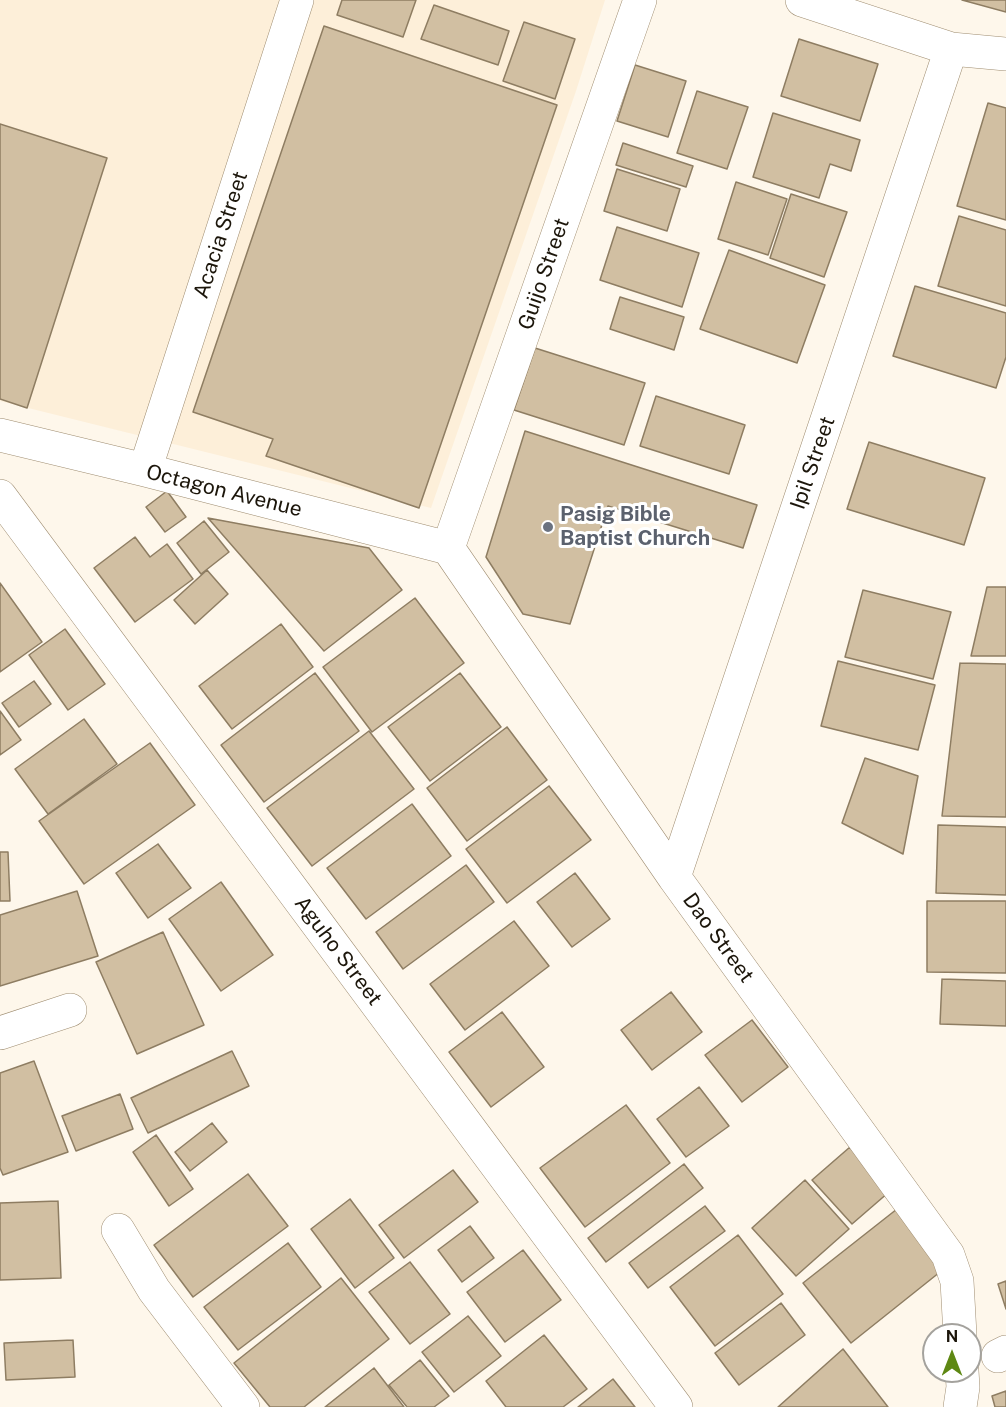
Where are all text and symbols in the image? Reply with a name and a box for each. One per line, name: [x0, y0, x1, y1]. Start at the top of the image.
street label: Acacia Street: [189, 168, 253, 302]
street label: Guijo Street: [513, 215, 575, 333]
street label: Ipil Street: [785, 413, 841, 513]
street label: Octagon Avenue: [143, 459, 305, 523]
place label: Pasig Bible Baptist Church: [560, 502, 710, 552]
marker: Pasig Bible Baptist Church: [541, 520, 555, 534]
street label: Dao Street: [677, 888, 759, 988]
street label: Aguho Street: [289, 891, 387, 1011]
north arrow: [922, 1323, 982, 1383]
text: N: [946, 1327, 958, 1346]

